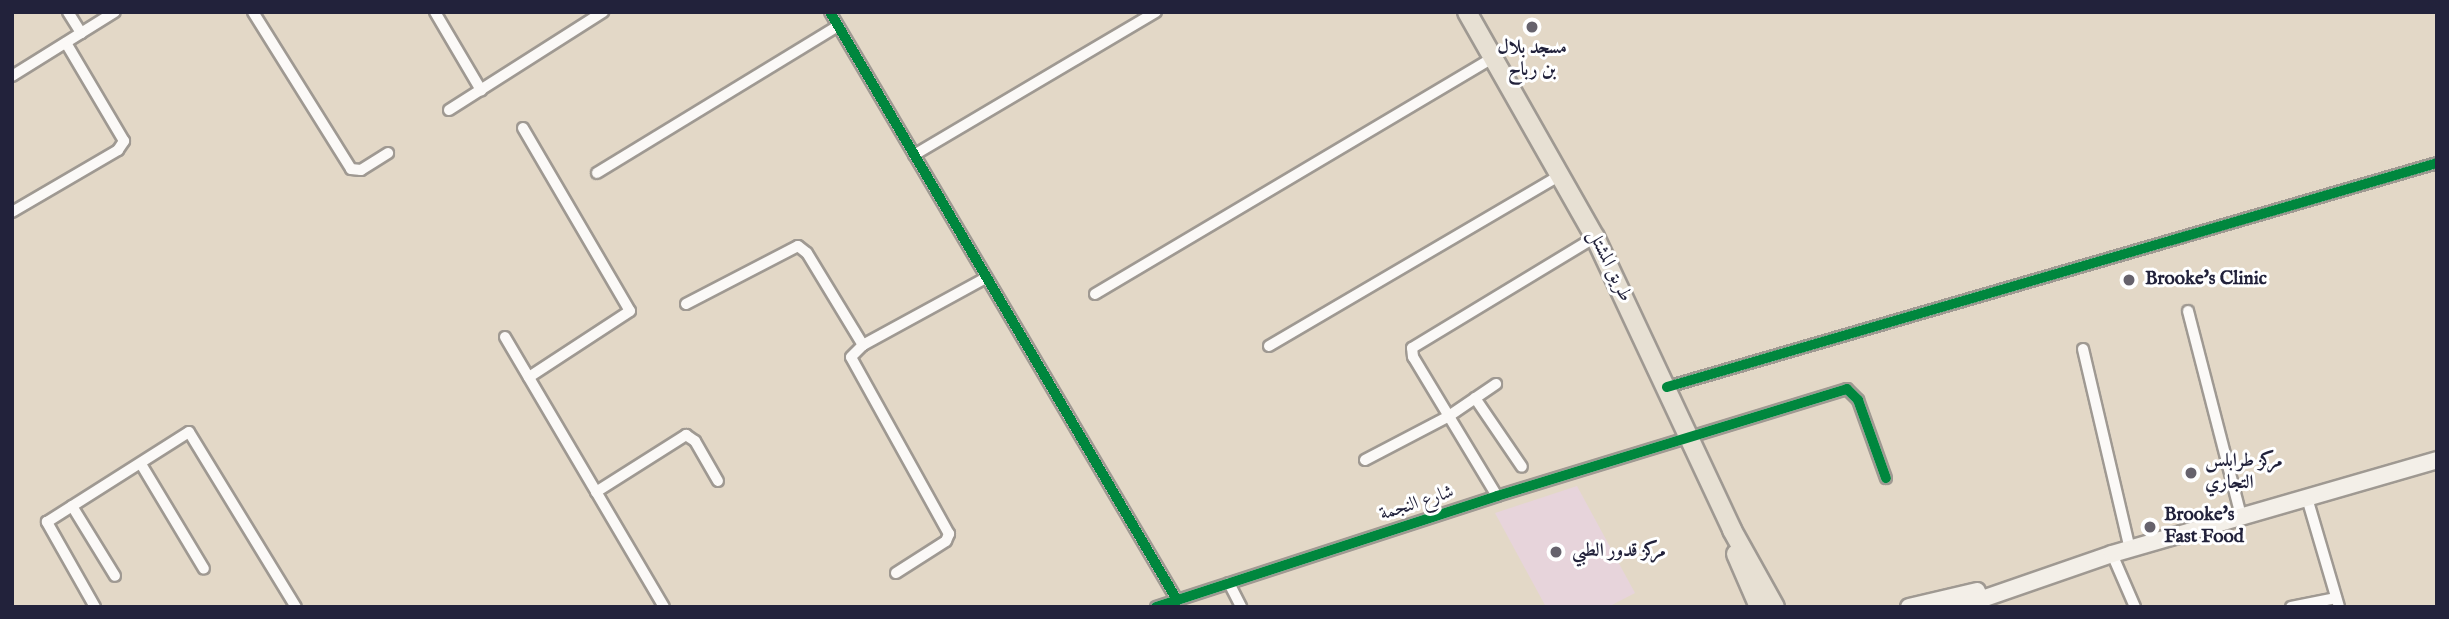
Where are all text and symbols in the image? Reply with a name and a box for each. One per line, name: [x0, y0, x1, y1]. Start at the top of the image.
marker: مسجد بلال بن رباح: [1524, 19, 1540, 35]
place label: مسجد بلال بن رباح: [1497, 38, 1567, 82]
street label: طريق المشتل: [1582, 226, 1636, 306]
place label: Brooke's Clinic: [2145, 269, 2267, 291]
marker: Brooke's Clinic: [2119, 270, 2139, 290]
place label: مركز طرابلس التجاري: [2205, 451, 2283, 495]
marker: مركز طرابلس التجاري: [2183, 465, 2199, 481]
street label: شارع النجمة: [1377, 481, 1457, 527]
place label: Brooke's Fast Food: [2164, 505, 2244, 549]
marker: Brooke's Fast Food: [2142, 519, 2158, 535]
place label: مركز قدور الطبي: [1572, 541, 1666, 563]
marker: مركز قدور الطبي: [1546, 542, 1566, 562]

